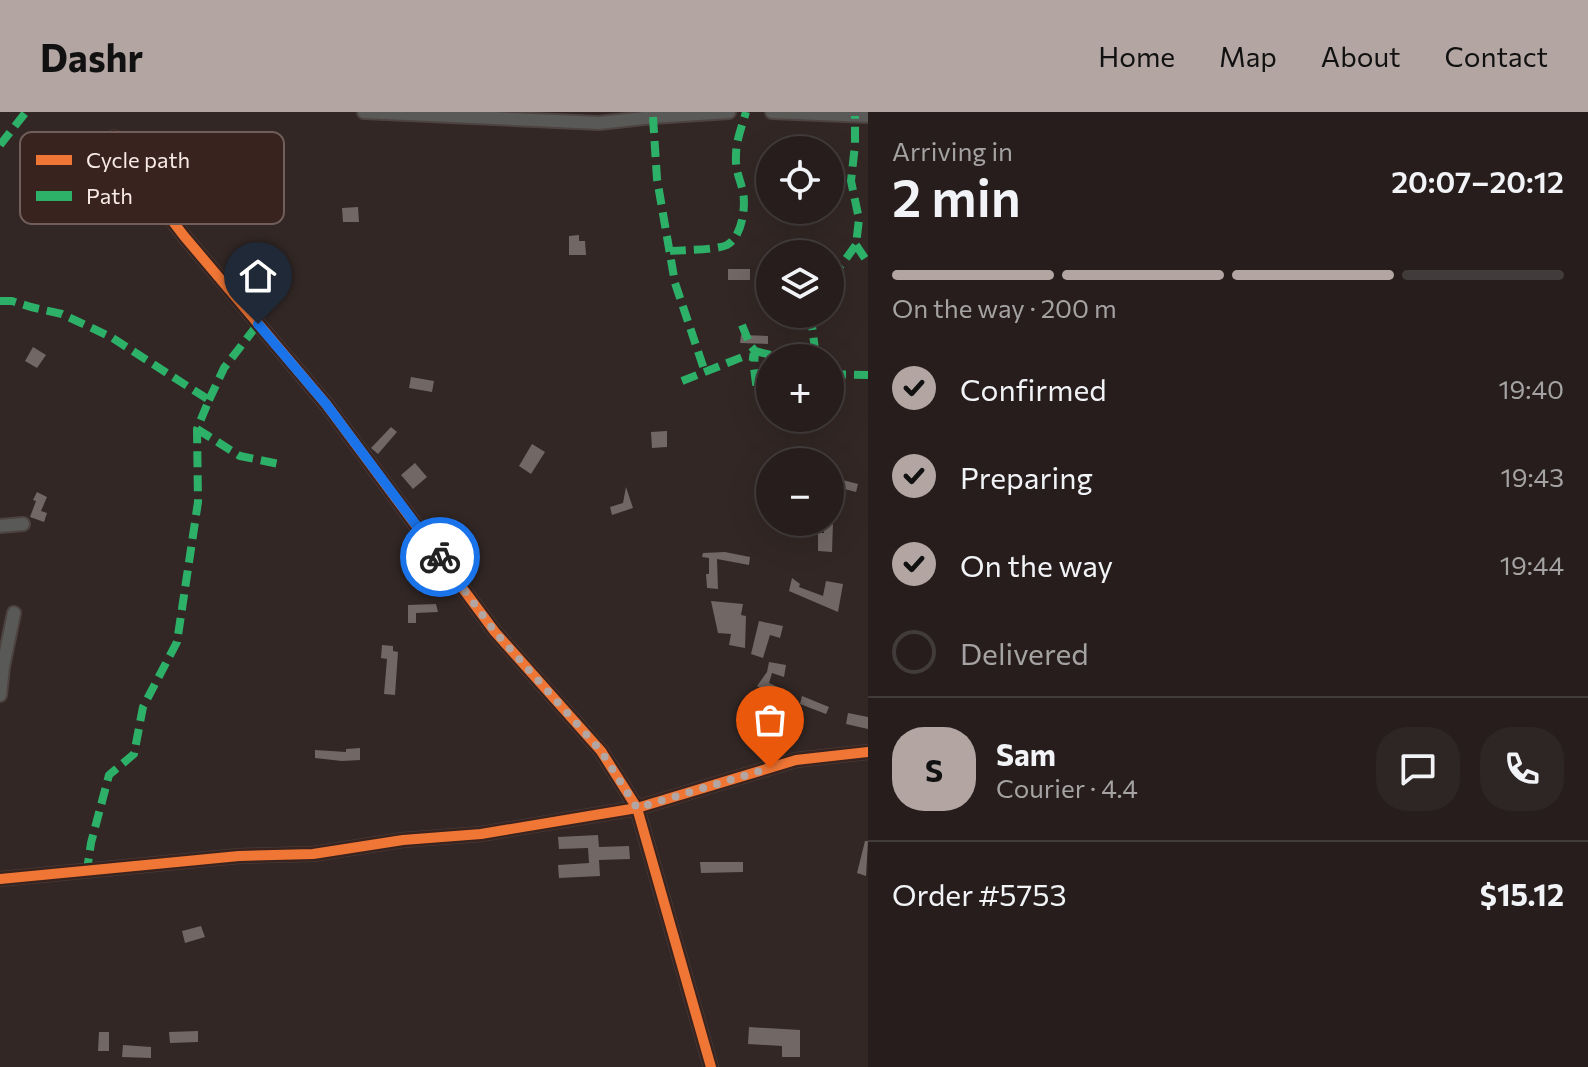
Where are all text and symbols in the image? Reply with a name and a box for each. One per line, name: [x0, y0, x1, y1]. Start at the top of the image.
text: Dashr: [40, 33, 143, 80]
text: Home: [1098, 39, 1175, 73]
text: Map: [1219, 39, 1277, 73]
text: About: [1321, 39, 1401, 73]
text: Contact: [1445, 39, 1548, 73]
legend: [20, 132, 284, 224]
text: Arriving in: [892, 135, 1013, 166]
map controls: [756, 136, 844, 536]
button: locate: [756, 136, 844, 224]
text: Cycle path: [86, 146, 190, 173]
text: 20:07–20:12: [1391, 162, 1564, 199]
text: 2 min: [892, 164, 1021, 228]
text: Path: [86, 182, 133, 209]
button: layers: [756, 240, 844, 328]
pin: [224, 242, 292, 324]
icon: home: [236, 254, 280, 298]
text: On the way · 200 m: [892, 292, 1117, 323]
button: +: [756, 344, 844, 432]
icon: check: [892, 366, 936, 410]
text: Confirmed: [960, 370, 1107, 407]
text: 19:40: [1498, 373, 1564, 404]
button: −: [756, 448, 844, 536]
icon: check: [892, 454, 936, 498]
text: Preparing: [960, 458, 1093, 495]
text: 19:43: [1501, 461, 1564, 492]
courier: [400, 517, 480, 597]
icon: bike: [418, 535, 462, 579]
icon: check: [892, 542, 936, 586]
text: On the way: [960, 546, 1113, 583]
text: 19:44: [1500, 549, 1564, 580]
text: Delivered: [960, 634, 1089, 671]
pin: [736, 686, 804, 768]
icon: bag: [748, 698, 792, 742]
button: chat: [1376, 727, 1460, 811]
button: phone: [1480, 727, 1564, 811]
text: Sam: [996, 735, 1056, 772]
text: S: [925, 751, 943, 788]
text: Courier · 4.4: [996, 772, 1138, 803]
text: Order #5753: [892, 875, 1067, 912]
text: $15.12: [1480, 875, 1564, 912]

